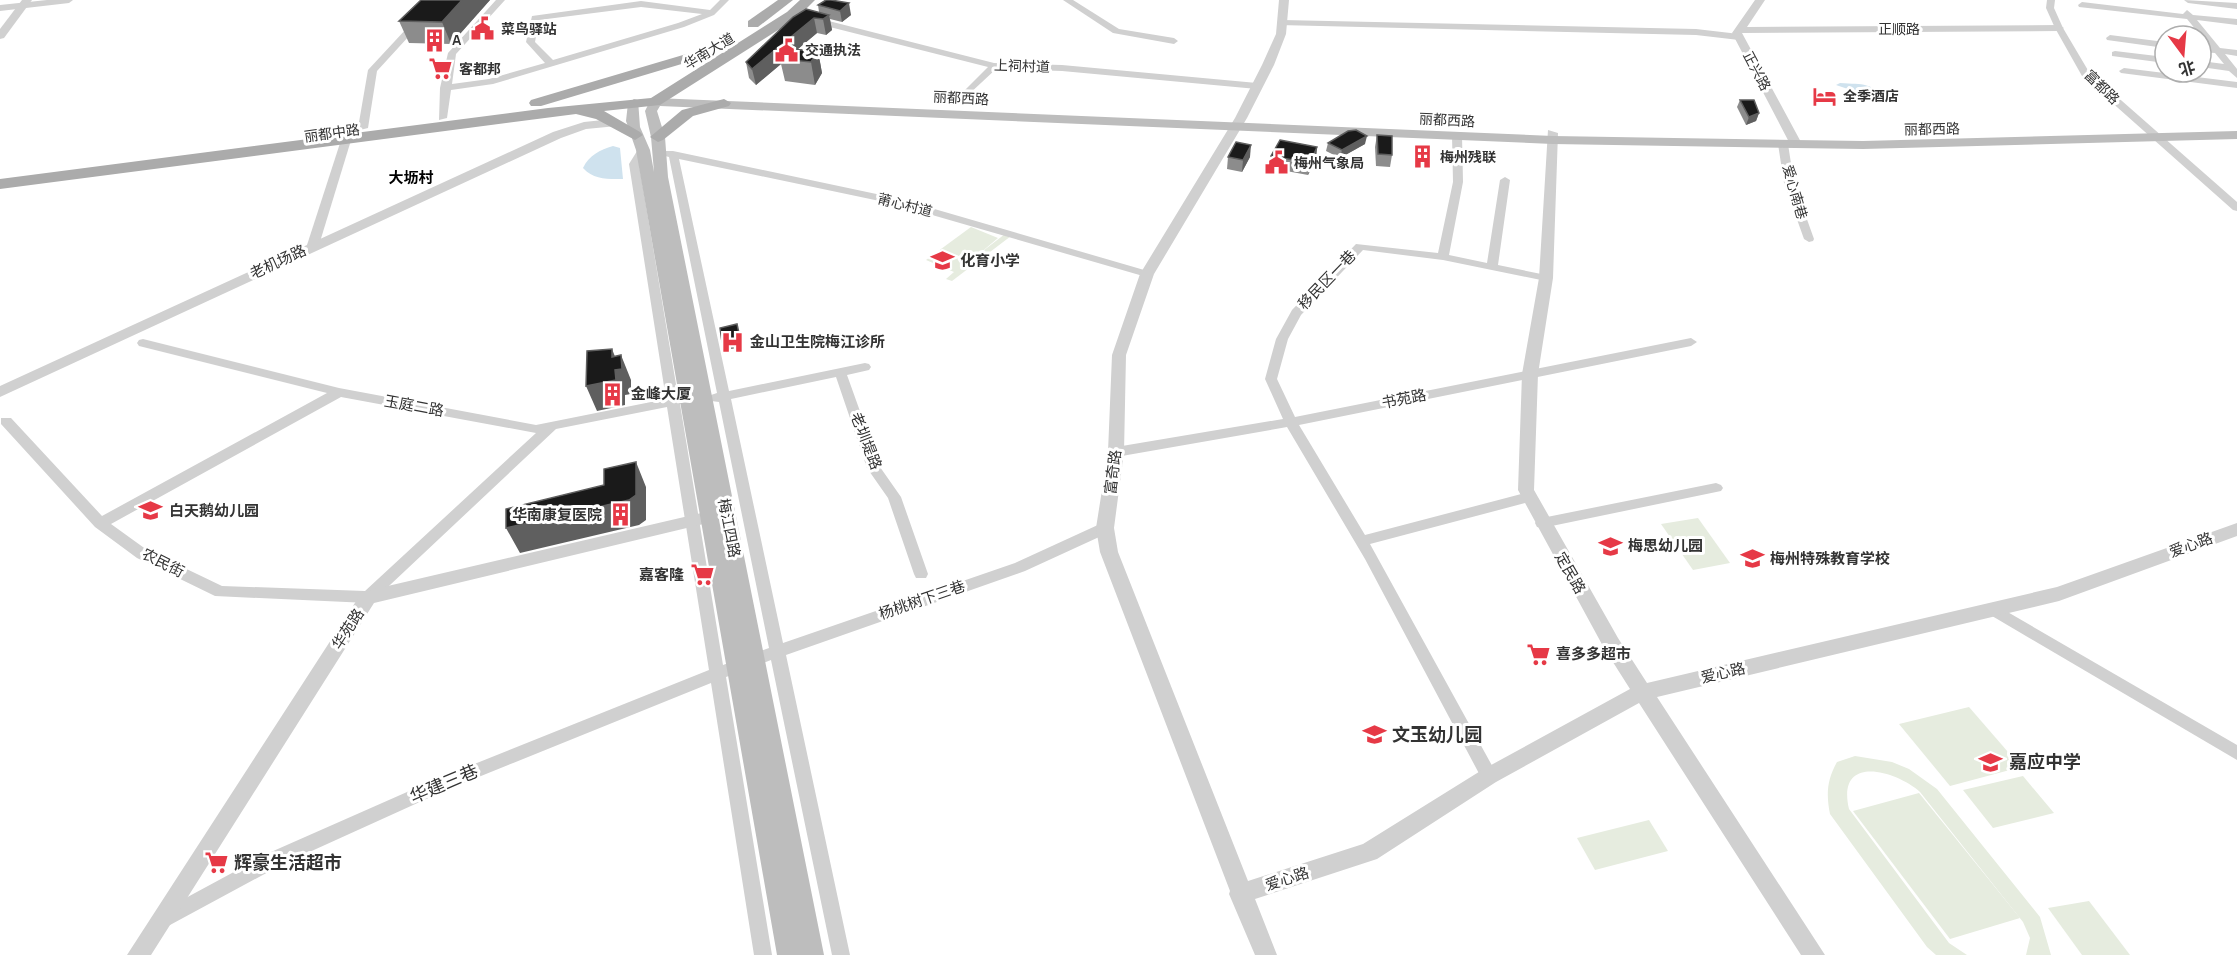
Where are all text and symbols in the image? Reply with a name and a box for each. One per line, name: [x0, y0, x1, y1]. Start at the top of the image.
public building icon: 菜鸟驿站: [470, 16, 496, 42]
place label: 菜鸟驿站: [501, 19, 557, 38]
street label: 正顺路: [1878, 19, 1920, 38]
north arrow: [2153, 24, 2213, 84]
building icon: A: [421, 27, 447, 53]
street label: 华南大道: [680, 28, 738, 73]
place label: A: [452, 30, 462, 49]
public building icon: 交通执法: [774, 37, 800, 63]
place label: 交通执法: [805, 40, 861, 59]
street label: 正兴路: [1739, 48, 1776, 94]
street label: 上祠村道: [994, 55, 1050, 76]
supermarket icon: 客都邦: [428, 56, 454, 82]
text: 北: [2176, 56, 2198, 81]
place label: 客都邦: [459, 59, 501, 78]
street label: 富都路: [2081, 65, 2124, 108]
hotel icon: 全季酒店: [1812, 83, 1838, 109]
place label: 全季酒店: [1843, 86, 1899, 105]
street label: 丽都西路: [933, 87, 989, 108]
street label: 丽都西路: [1419, 109, 1475, 130]
street label: 丽都中路: [303, 119, 361, 146]
street label: 丽都西路: [1904, 119, 1960, 138]
building icon: 梅州残联: [1409, 144, 1435, 170]
place label: 梅州残联: [1440, 147, 1496, 166]
public building icon: 梅州气象局: [1263, 150, 1289, 176]
place label: 梅州气象局: [1294, 153, 1364, 172]
street label: 爱心南巷: [1779, 162, 1812, 221]
district label: 大坜村: [388, 167, 434, 188]
street label: 莆心村道: [876, 189, 935, 221]
street label: 老机场路: [246, 239, 309, 284]
street label: 移民区一巷: [1293, 245, 1360, 314]
school or university icon: 化育小学: [929, 248, 955, 274]
place label: 化育小学: [960, 250, 1020, 271]
hospital icon: 金山卫生院梅江诊所: [719, 329, 745, 355]
place label: 金山卫生院梅江诊所: [750, 331, 885, 352]
building icon: 金峰大厦: [600, 381, 626, 407]
place label: 金峰大厦: [631, 383, 691, 404]
street label: 书苑路: [1380, 384, 1428, 413]
street label: 玉庭二路: [383, 390, 445, 421]
street label: 老圳堤路: [846, 409, 887, 473]
street label: 富奇路: [1099, 448, 1126, 496]
street label: 梅江四路: [713, 496, 746, 559]
school or university icon: 白天鹅幼儿园: [138, 498, 164, 524]
place label: 白天鹅幼儿园: [169, 500, 259, 521]
building icon: 华南康复医院: [607, 502, 633, 528]
place label: 华南康复医院: [512, 504, 602, 525]
street label: 爱心路: [2166, 527, 2216, 562]
school or university icon: 梅思幼儿园: [1597, 533, 1623, 559]
place label: 梅思幼儿园: [1628, 535, 1703, 556]
street label: 农民街: [138, 543, 188, 582]
school or university icon: 梅州特殊教育学校: [1739, 546, 1765, 572]
street label: 定民路: [1550, 548, 1591, 597]
place label: 梅州特殊教育学校: [1770, 548, 1890, 569]
supermarket icon: 嘉客隆: [689, 562, 715, 588]
place label: 嘉客隆: [639, 564, 684, 585]
street label: 杨桃树下三巷: [876, 575, 968, 624]
street label: 华苑路: [327, 604, 369, 653]
supermarket icon: 喜多多超市: [1525, 641, 1551, 667]
place label: 喜多多超市: [1556, 643, 1631, 664]
street label: 爱心路: [1699, 657, 1747, 688]
school or university icon: 文玉幼儿园: [1361, 722, 1387, 748]
place label: 文玉幼儿园: [1392, 722, 1482, 746]
school or university icon: 嘉应中学: [1978, 749, 2004, 775]
place label: 嘉应中学: [2009, 749, 2081, 773]
street label: 华建三巷: [406, 758, 481, 808]
supermarket icon: 辉豪生活超市: [203, 850, 229, 876]
place label: 辉豪生活超市: [234, 850, 342, 874]
street label: 爱心路: [1262, 862, 1311, 895]

